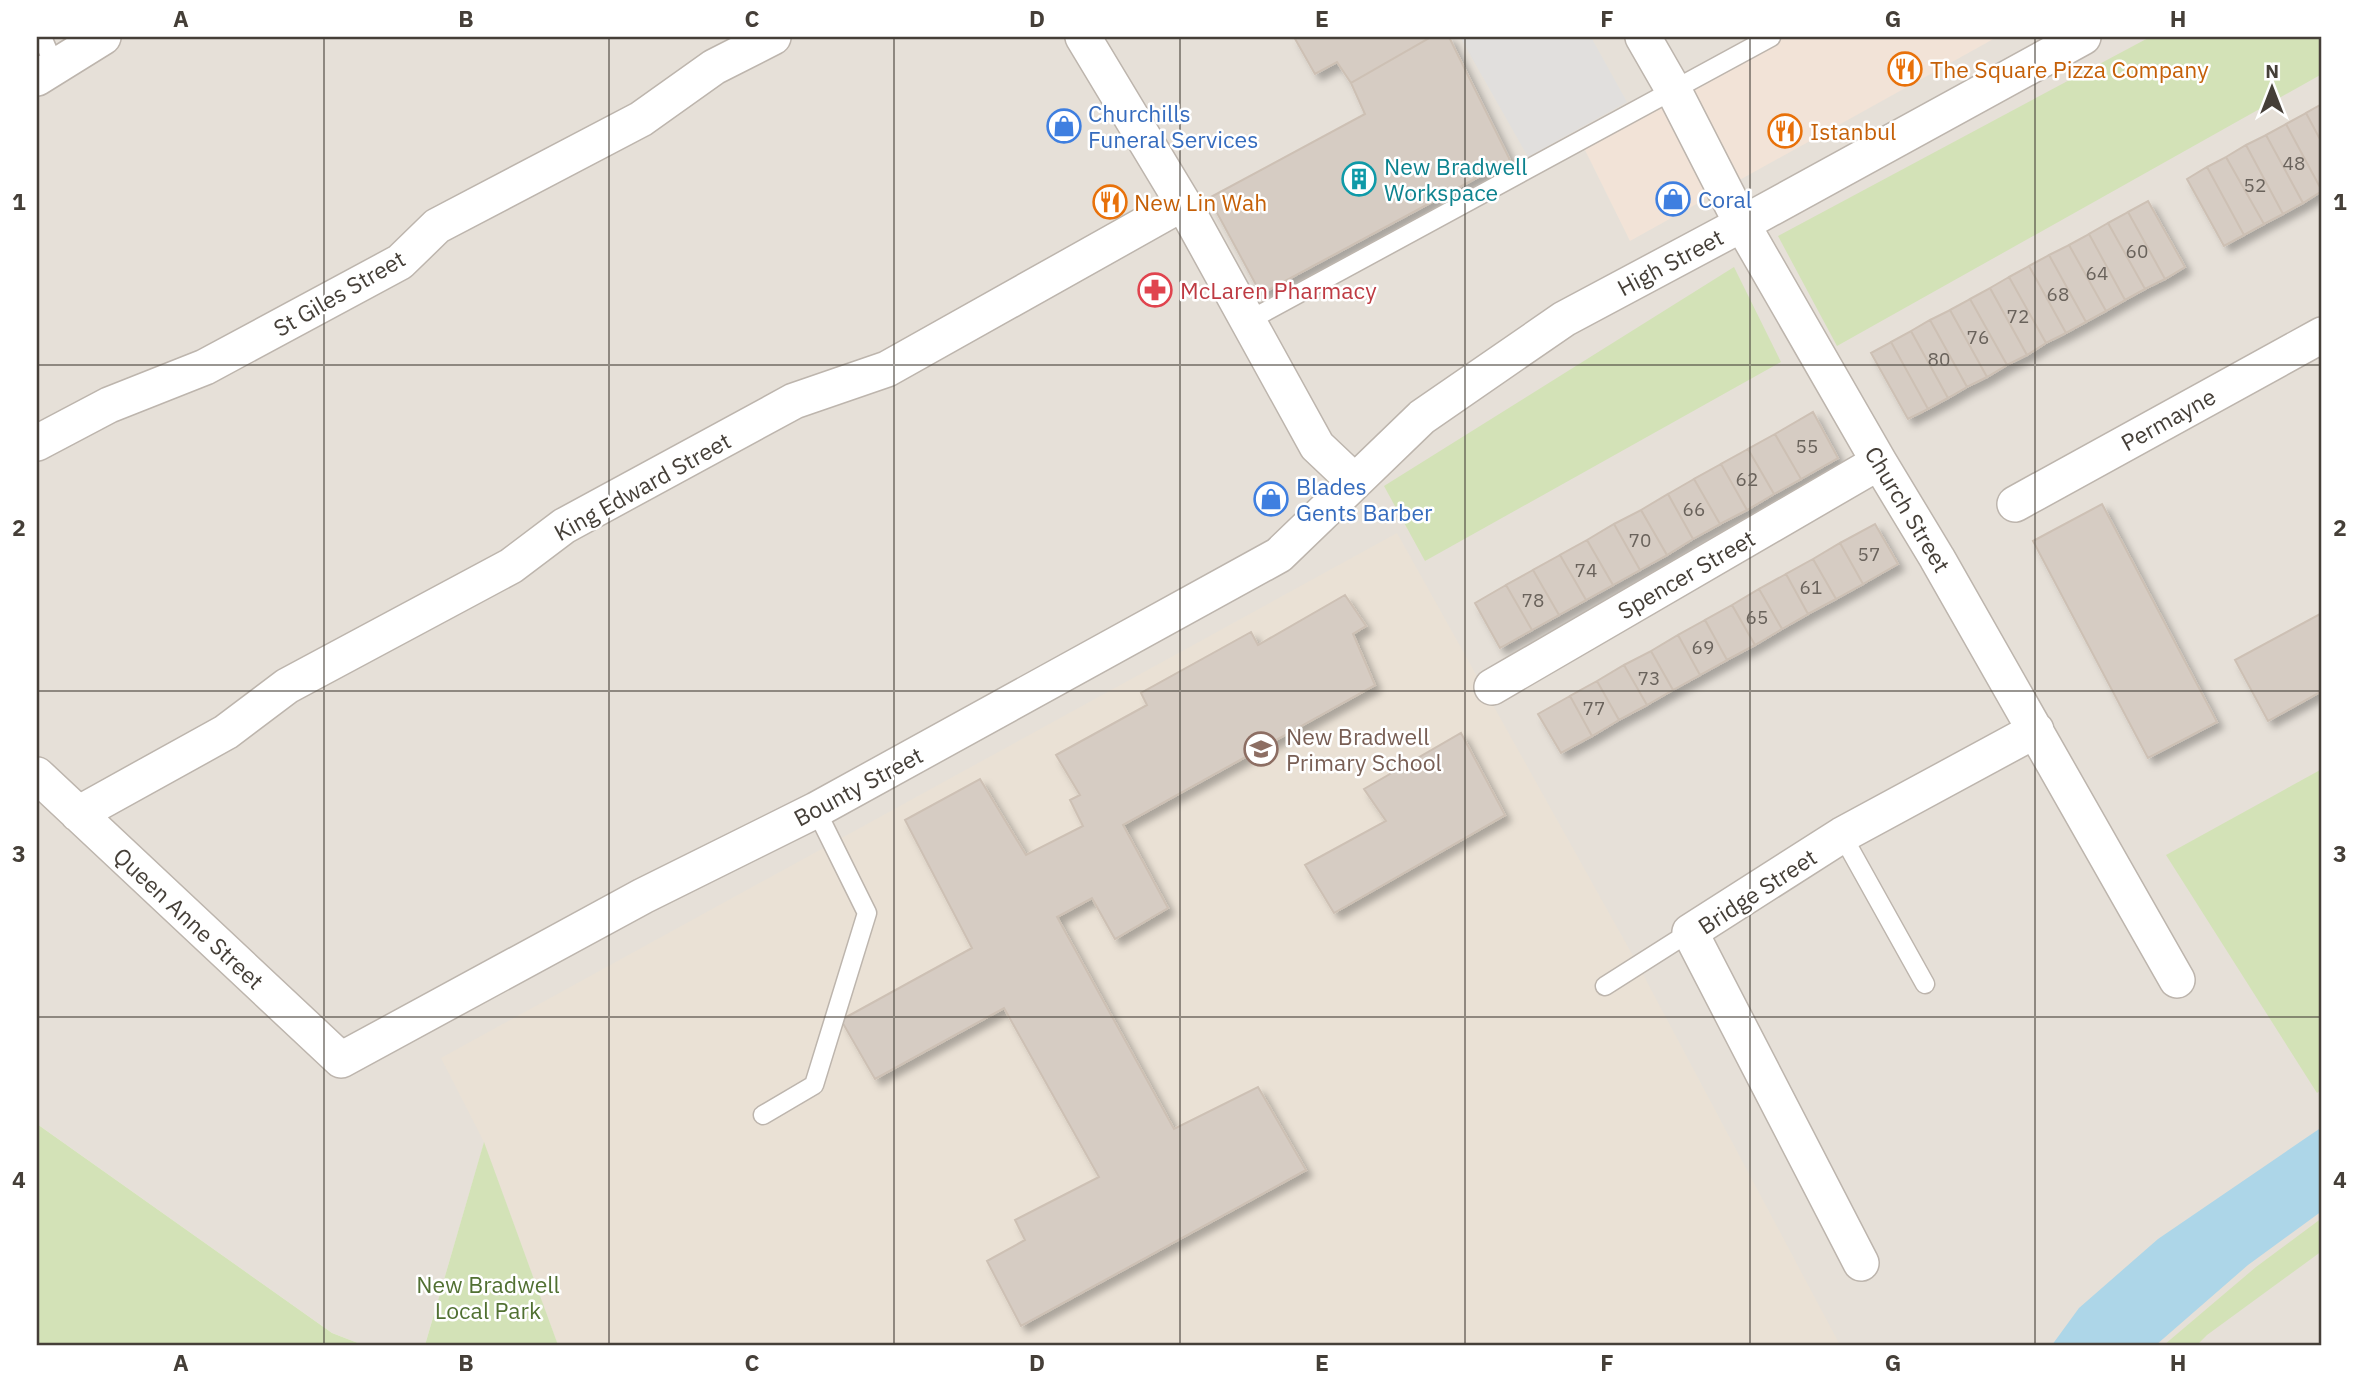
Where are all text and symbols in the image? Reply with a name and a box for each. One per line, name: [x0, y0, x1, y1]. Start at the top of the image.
text: A: [173, 3, 189, 33]
text: B: [458, 3, 474, 33]
text: C: [745, 3, 760, 33]
text: D: [1029, 3, 1045, 33]
text: E: [1315, 3, 1329, 33]
text: F: [1600, 3, 1614, 33]
text: G: [1885, 3, 1901, 33]
text: H: [2170, 3, 2186, 33]
restaurant icon: The Square Pizza Company: [1886, 50, 1924, 88]
north arrow: [2236, 52, 2306, 122]
place label: The Square Pizza Company: [1930, 54, 2209, 84]
text: N: [2265, 59, 2279, 83]
place label: Churchills Funeral Services: [1088, 98, 1258, 154]
shop icon: Churchills Funeral Services: [1045, 107, 1083, 145]
restaurant icon: Istanbul: [1766, 112, 1804, 150]
place label: Istanbul: [1810, 116, 1896, 146]
place label: New Bradwell Workspace: [1384, 151, 1527, 207]
house number: 48: [2283, 151, 2305, 175]
building icon: New Bradwell Workspace: [1340, 160, 1378, 198]
house number: 52: [2244, 173, 2266, 197]
shop icon: Coral: [1654, 180, 1692, 218]
restaurant icon: New Lin Wah: [1091, 183, 1129, 221]
place label: Coral: [1698, 184, 1752, 214]
text: 1: [12, 186, 26, 216]
text: 1: [2333, 186, 2347, 216]
place label: New Lin Wah: [1134, 187, 1267, 217]
street label: High Street: [1612, 222, 1728, 302]
house number: 60: [2126, 239, 2148, 263]
street label: St Giles Street: [268, 243, 410, 343]
house number: 64: [2086, 261, 2108, 285]
pharmacy icon: McLaren Pharmacy: [1136, 271, 1174, 309]
place label: McLaren Pharmacy: [1180, 275, 1377, 305]
house number: 68: [2047, 282, 2069, 306]
house number: 72: [2007, 304, 2029, 328]
house number: 76: [1967, 325, 1989, 349]
house number: 80: [1928, 347, 1950, 371]
street label: Permayne: [2115, 381, 2221, 457]
street label: King Edward Street: [548, 425, 736, 547]
house number: 55: [1796, 434, 1818, 458]
street label: Church Street: [1859, 440, 1957, 578]
house number: 62: [1736, 467, 1758, 491]
place label: Blades Gents Barber: [1296, 471, 1433, 527]
shop icon: Blades Gents Barber: [1252, 480, 1290, 518]
house number: 66: [1683, 497, 1705, 521]
text: 2: [12, 512, 26, 542]
text: 2: [2333, 512, 2347, 542]
street label: Spencer Street: [1612, 523, 1760, 625]
house number: 70: [1629, 528, 1651, 552]
house number: 57: [1858, 542, 1880, 566]
house number: 74: [1575, 558, 1597, 582]
house number: 61: [1800, 575, 1822, 599]
house number: 78: [1522, 588, 1544, 612]
house number: 65: [1746, 605, 1768, 629]
house number: 69: [1692, 635, 1714, 659]
house number: 73: [1638, 666, 1660, 690]
house number: 77: [1583, 696, 1605, 720]
place label: New Bradwell Primary School: [1286, 721, 1442, 777]
school or university icon: New Bradwell Primary School: [1242, 730, 1280, 768]
street label: Bounty Street: [788, 739, 928, 833]
text: 3: [12, 838, 26, 868]
text: 3: [2333, 838, 2347, 868]
street label: Queen Anne Street: [107, 840, 271, 996]
street label: Bridge Street: [1692, 841, 1822, 941]
text: 4: [12, 1164, 26, 1194]
text: 4: [2333, 1164, 2347, 1194]
park label: New Bradwell Local Park: [416, 1269, 560, 1325]
text: A: [173, 1347, 189, 1377]
text: B: [458, 1347, 474, 1377]
text: C: [745, 1347, 760, 1377]
text: D: [1029, 1347, 1045, 1377]
text: E: [1315, 1347, 1329, 1377]
text: F: [1600, 1347, 1614, 1377]
text: G: [1885, 1347, 1901, 1377]
text: H: [2170, 1347, 2186, 1377]

